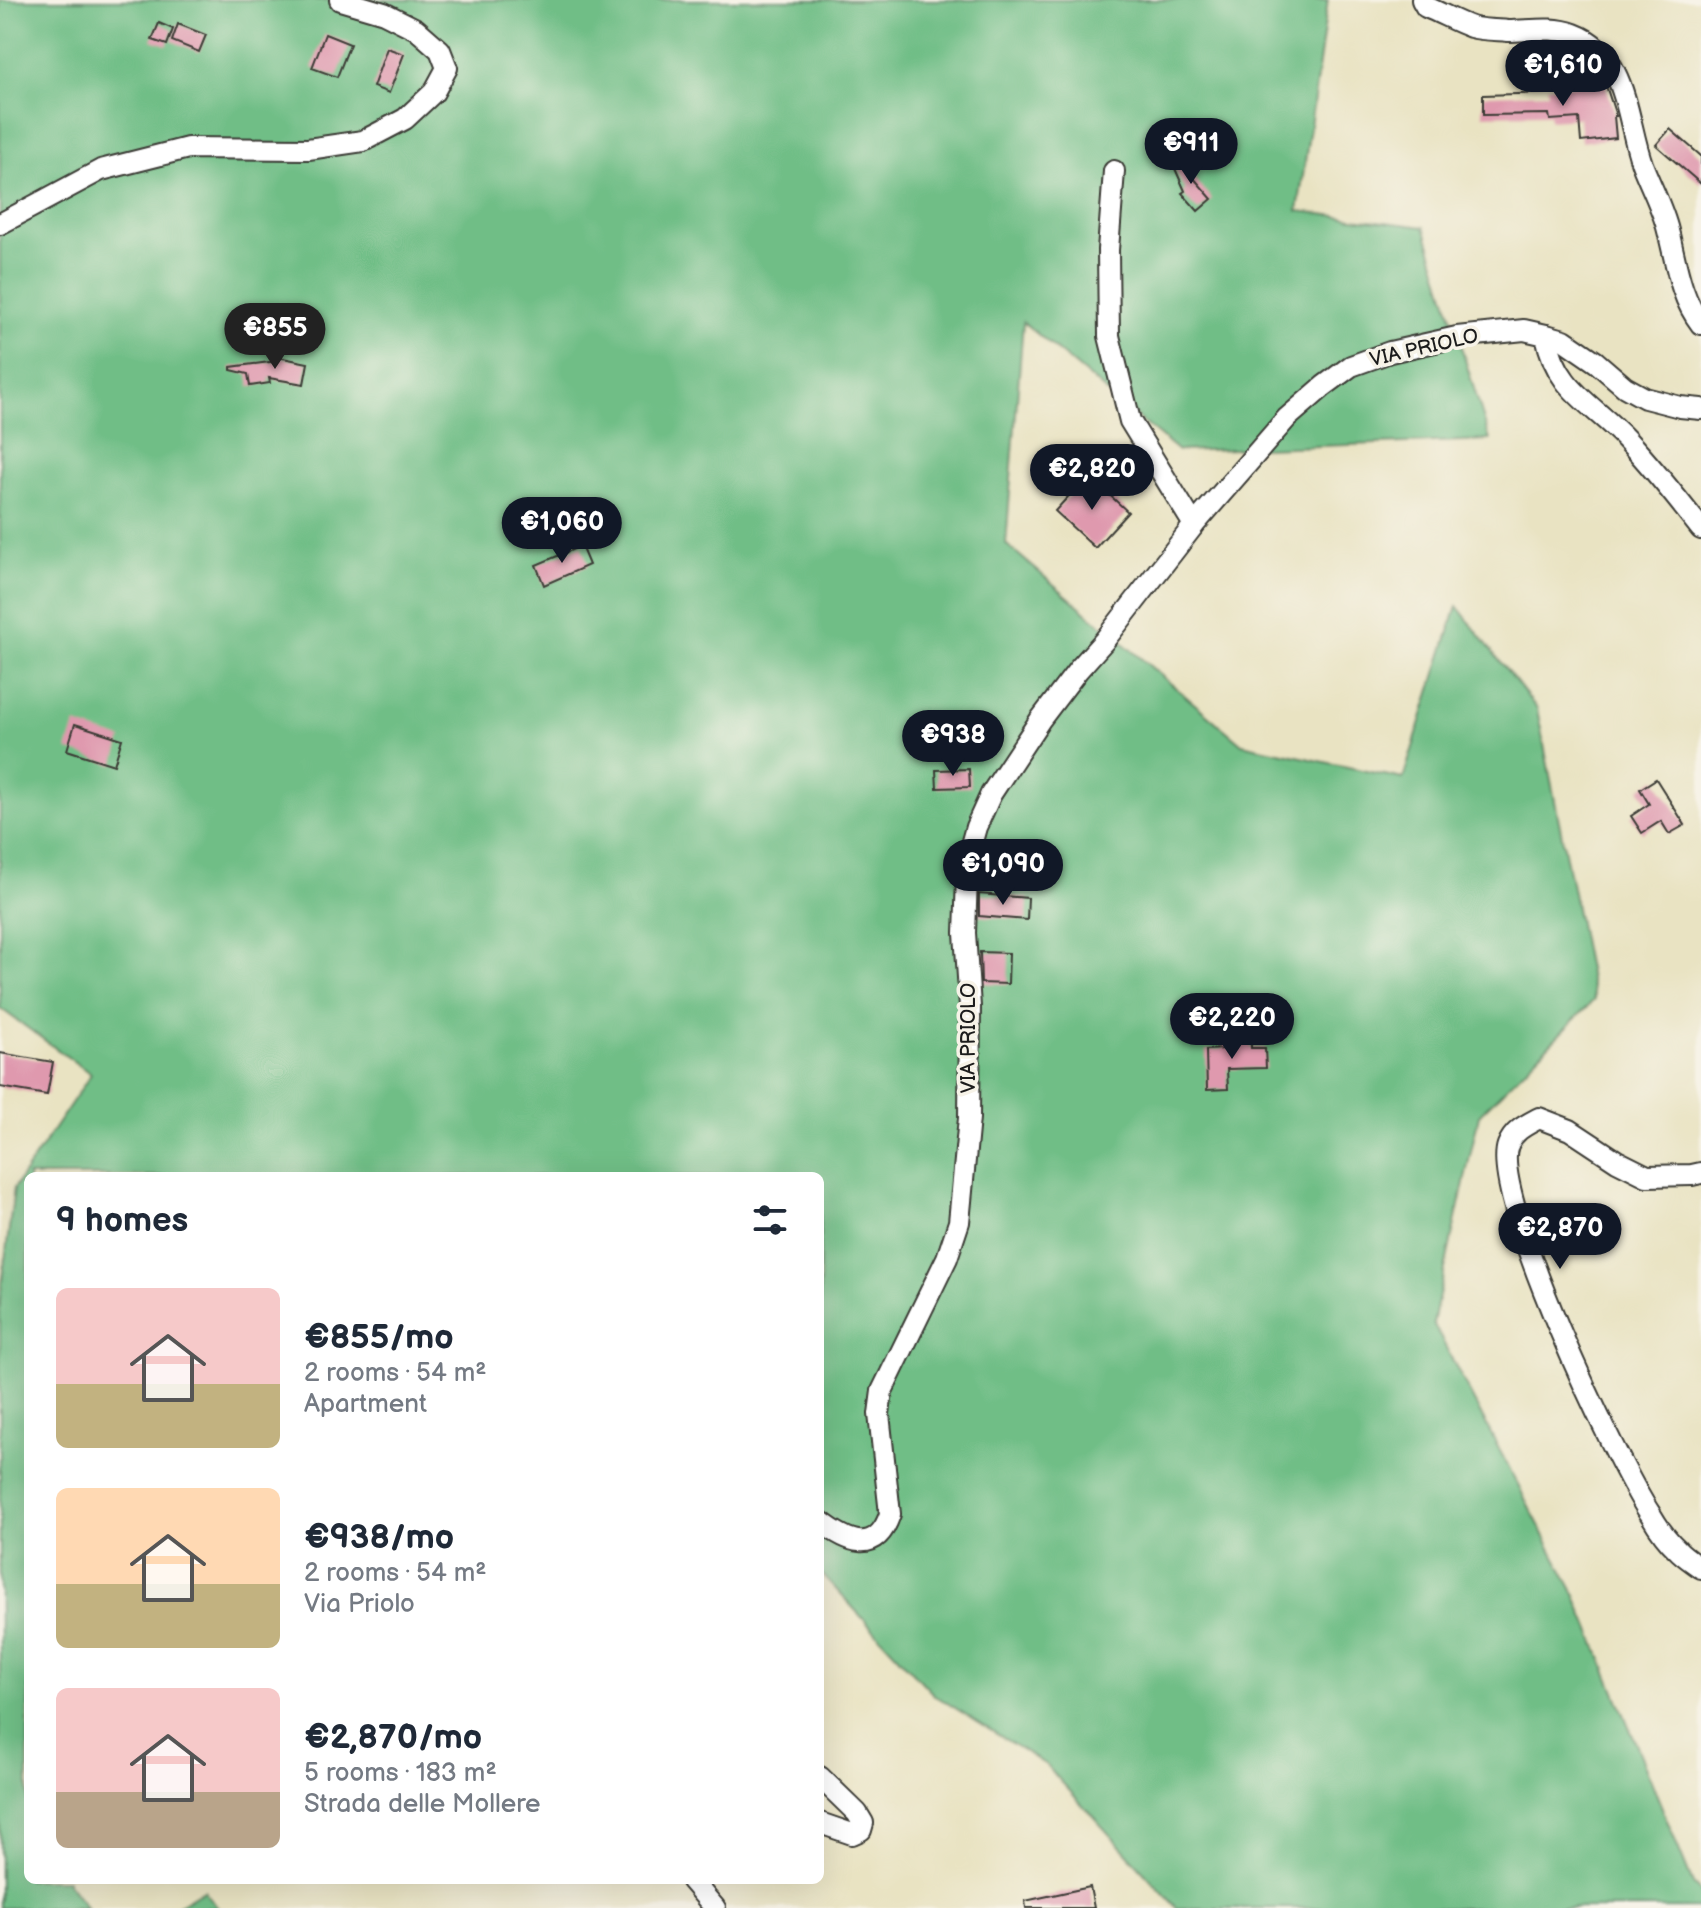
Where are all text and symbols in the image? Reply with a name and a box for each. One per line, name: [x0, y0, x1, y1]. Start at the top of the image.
pin: €1,610: [1498, 40, 1628, 108]
text: €1,610: [1523, 50, 1603, 81]
pin: €911: [1144, 118, 1238, 186]
text: €911: [1163, 128, 1219, 159]
pin: €855: [228, 303, 322, 371]
text: €855: [242, 313, 308, 344]
street label: VIA PRIOLO: [1367, 324, 1481, 372]
pin: €2,820: [1027, 444, 1157, 512]
text: €2,820: [1048, 454, 1136, 485]
pin: €1,060: [497, 497, 627, 565]
text: €1,060: [520, 507, 604, 538]
pin: €938: [906, 710, 1000, 778]
text: €938: [920, 720, 986, 751]
pin: €1,090: [938, 839, 1068, 907]
text: €1,090: [961, 849, 1045, 880]
street label: VIA PRIOLO: [957, 983, 981, 1093]
pin: €2,220: [1167, 993, 1297, 1061]
text: €2,220: [1188, 1003, 1276, 1034]
icon: filters: [748, 1198, 792, 1242]
text: 9 homes: [56, 1200, 188, 1241]
pin: €2,870: [1495, 1203, 1625, 1271]
text: €2,870: [1516, 1213, 1604, 1244]
text: €855/mo: [304, 1317, 454, 1358]
icon: home: [120, 1320, 216, 1416]
text: 2 rooms · 54 m²: [304, 1358, 487, 1389]
text: Apartment: [304, 1389, 427, 1420]
text: €938/mo: [304, 1517, 454, 1558]
icon: home: [120, 1520, 216, 1616]
text: 2 rooms · 54 m²: [304, 1558, 487, 1589]
text: Via Priolo: [304, 1589, 415, 1620]
text: €2,870/mo: [304, 1717, 482, 1758]
icon: home: [120, 1720, 216, 1816]
text: 5 rooms · 183 m²: [304, 1758, 497, 1789]
text: Strada delle Mollere: [304, 1789, 540, 1820]

